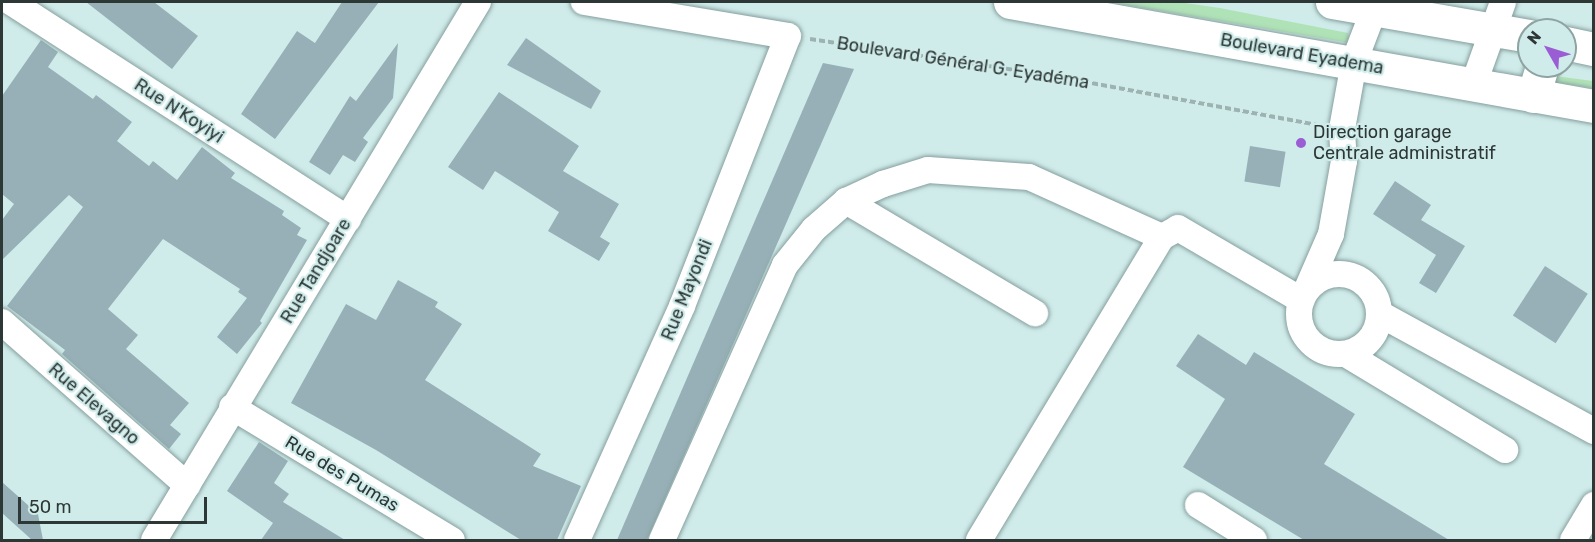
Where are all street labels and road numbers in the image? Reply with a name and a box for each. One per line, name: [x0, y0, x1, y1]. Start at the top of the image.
street label: Boulevard Eyadema: [1219, 29, 1385, 79]
street label: Boulevard Général G. Eyadéma: [835, 32, 1091, 94]
street label: Rue N'Koyiyi: [130, 74, 228, 148]
street label: Rue Tandjoare: [276, 214, 356, 328]
street label: Rue Mayondi: [657, 236, 717, 344]
street label: Rue Elevagno: [44, 359, 144, 449]
street label: Rue des Pumas: [281, 432, 403, 516]

